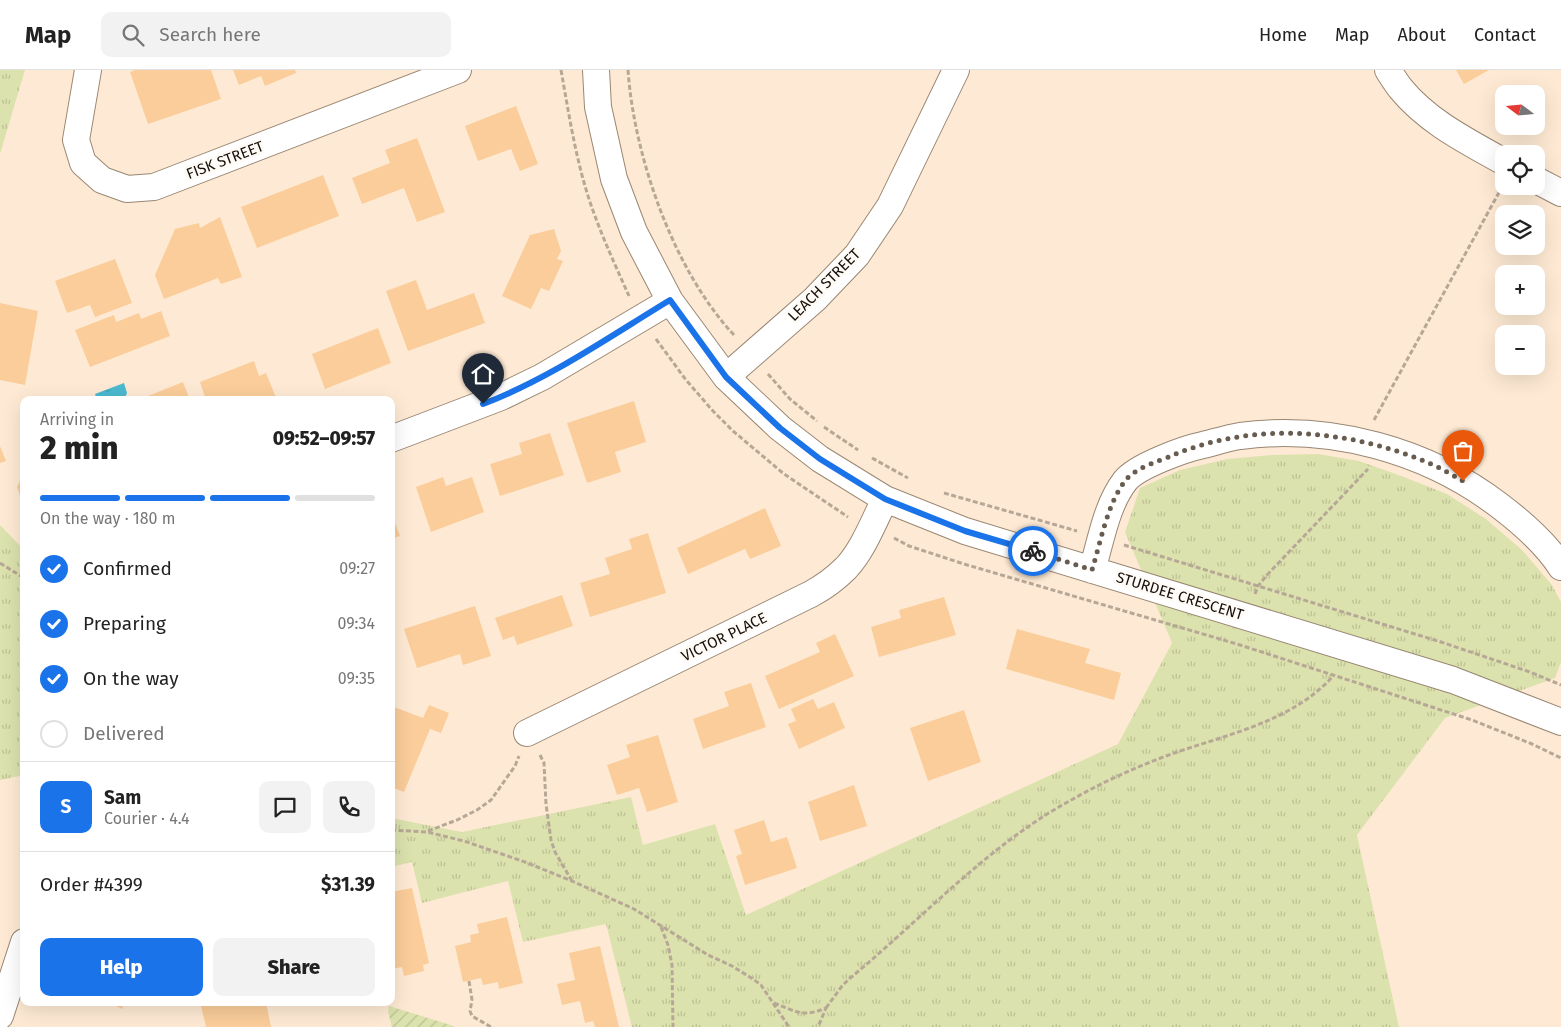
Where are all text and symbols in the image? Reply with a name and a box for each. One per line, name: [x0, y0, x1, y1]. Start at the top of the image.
search box: [101, 12, 451, 57]
text: Map: [25, 21, 71, 49]
icon: search: [119, 21, 147, 49]
text: Search here: [159, 23, 261, 46]
text: Home: [1259, 24, 1307, 46]
text: Map: [1335, 24, 1369, 46]
text: About: [1397, 24, 1446, 46]
text: Contact: [1474, 24, 1536, 46]
north arrow: [1495, 85, 1545, 135]
map controls: [1495, 85, 1545, 375]
street label: FISK STREET: [184, 137, 266, 183]
button: locate: [1495, 145, 1545, 195]
button: layers: [1495, 205, 1545, 255]
street label: LEACH STREET: [784, 245, 864, 325]
button: +: [1495, 265, 1545, 315]
button: −: [1495, 325, 1545, 375]
pin: [462, 353, 504, 404]
icon: home: [469, 360, 497, 388]
text: Arriving in: [40, 410, 114, 429]
text: 09:52–09:57: [273, 427, 375, 450]
text: 2 min: [40, 429, 118, 467]
pin: [1442, 430, 1484, 481]
icon: bag: [1449, 437, 1477, 465]
text: On the way · 180 m: [40, 509, 175, 528]
courier: [1008, 526, 1058, 576]
icon: bike: [1019, 537, 1047, 565]
icon: check: [40, 555, 68, 583]
text: Confirmed: [83, 557, 172, 580]
text: 09:27: [339, 559, 375, 578]
street label: STURDEE CRESCENT: [1114, 568, 1246, 624]
street label: VICTOR PLACE: [678, 609, 770, 665]
icon: check: [40, 610, 68, 638]
text: Preparing: [83, 612, 166, 635]
text: 09:34: [337, 614, 375, 633]
icon: check: [40, 665, 68, 693]
text: On the way: [83, 667, 179, 690]
text: 09:35: [338, 669, 375, 688]
text: Delivered: [83, 722, 165, 745]
button: chat: [259, 781, 311, 833]
button: phone: [323, 781, 375, 833]
text: Sam: [104, 786, 141, 809]
text: S: [61, 795, 71, 818]
text: Courier · 4.4: [104, 809, 190, 828]
text: Order #4399: [40, 873, 143, 896]
text: $31.39: [321, 873, 375, 896]
button: Help: [40, 938, 203, 996]
button: Share: [213, 938, 375, 996]

